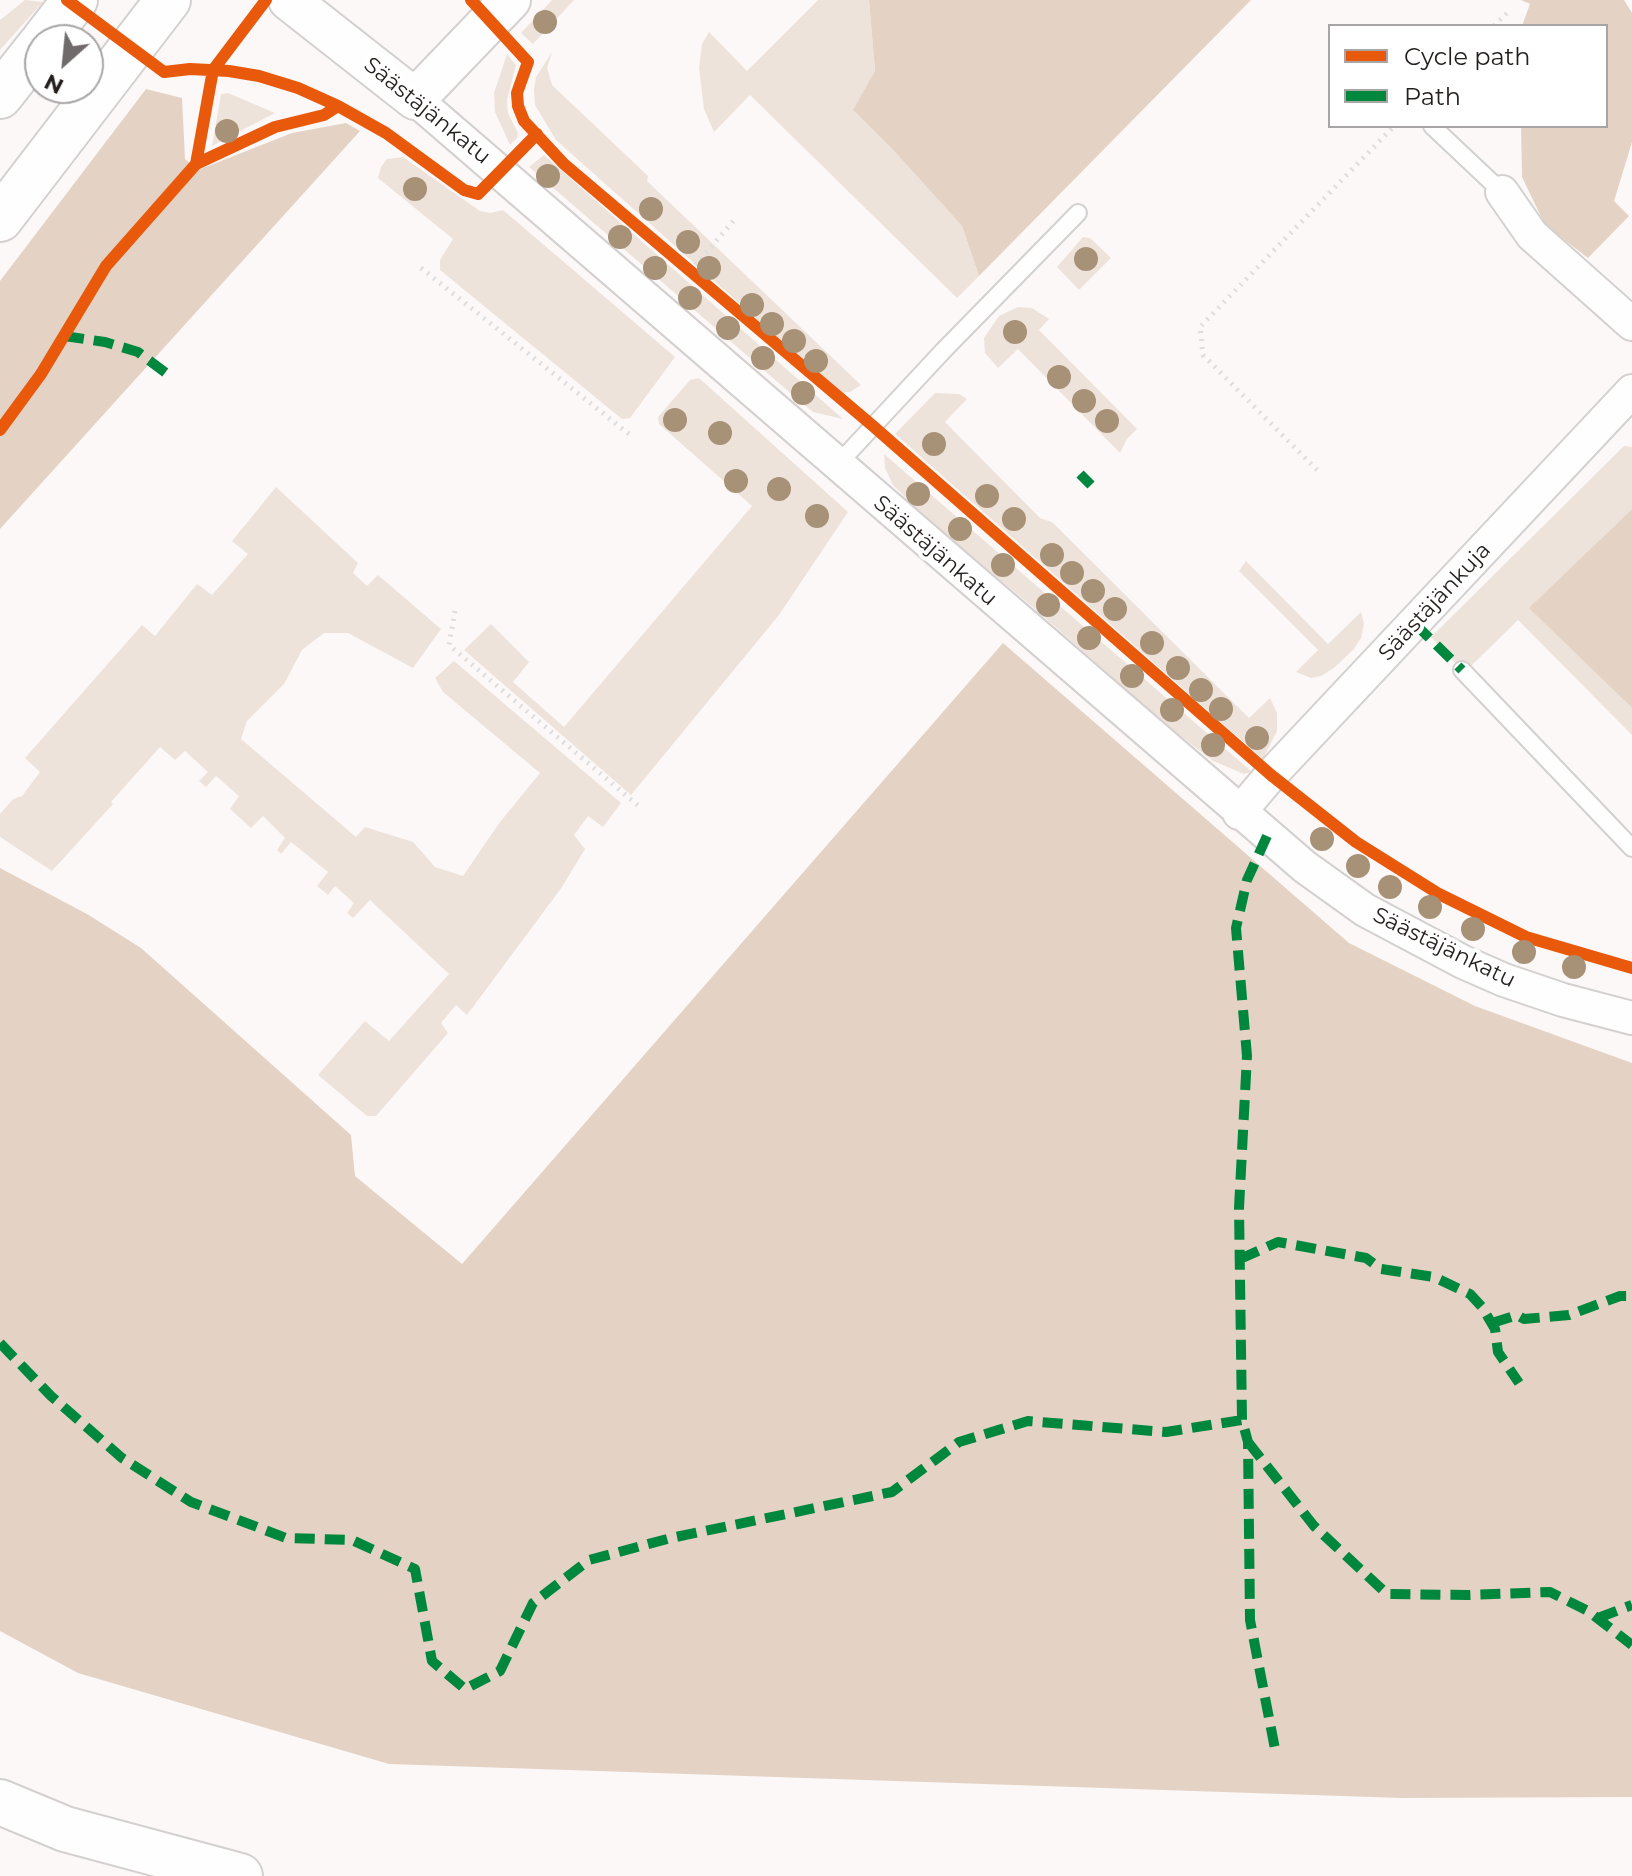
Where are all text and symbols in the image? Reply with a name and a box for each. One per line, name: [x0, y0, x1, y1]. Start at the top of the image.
north arrow: [24, 24, 104, 104]
legend: [1328, 24, 1608, 128]
text: Cycle path: [1404, 42, 1531, 71]
street label: Säästäjänkatu: [358, 52, 496, 170]
text: N: [40, 68, 68, 100]
text: Path: [1404, 82, 1461, 111]
street label: Säästäjänkatu: [868, 490, 1002, 612]
street label: Säästäjänkuja: [1373, 537, 1497, 667]
street label: Säästäjänkatu: [1368, 902, 1520, 994]

